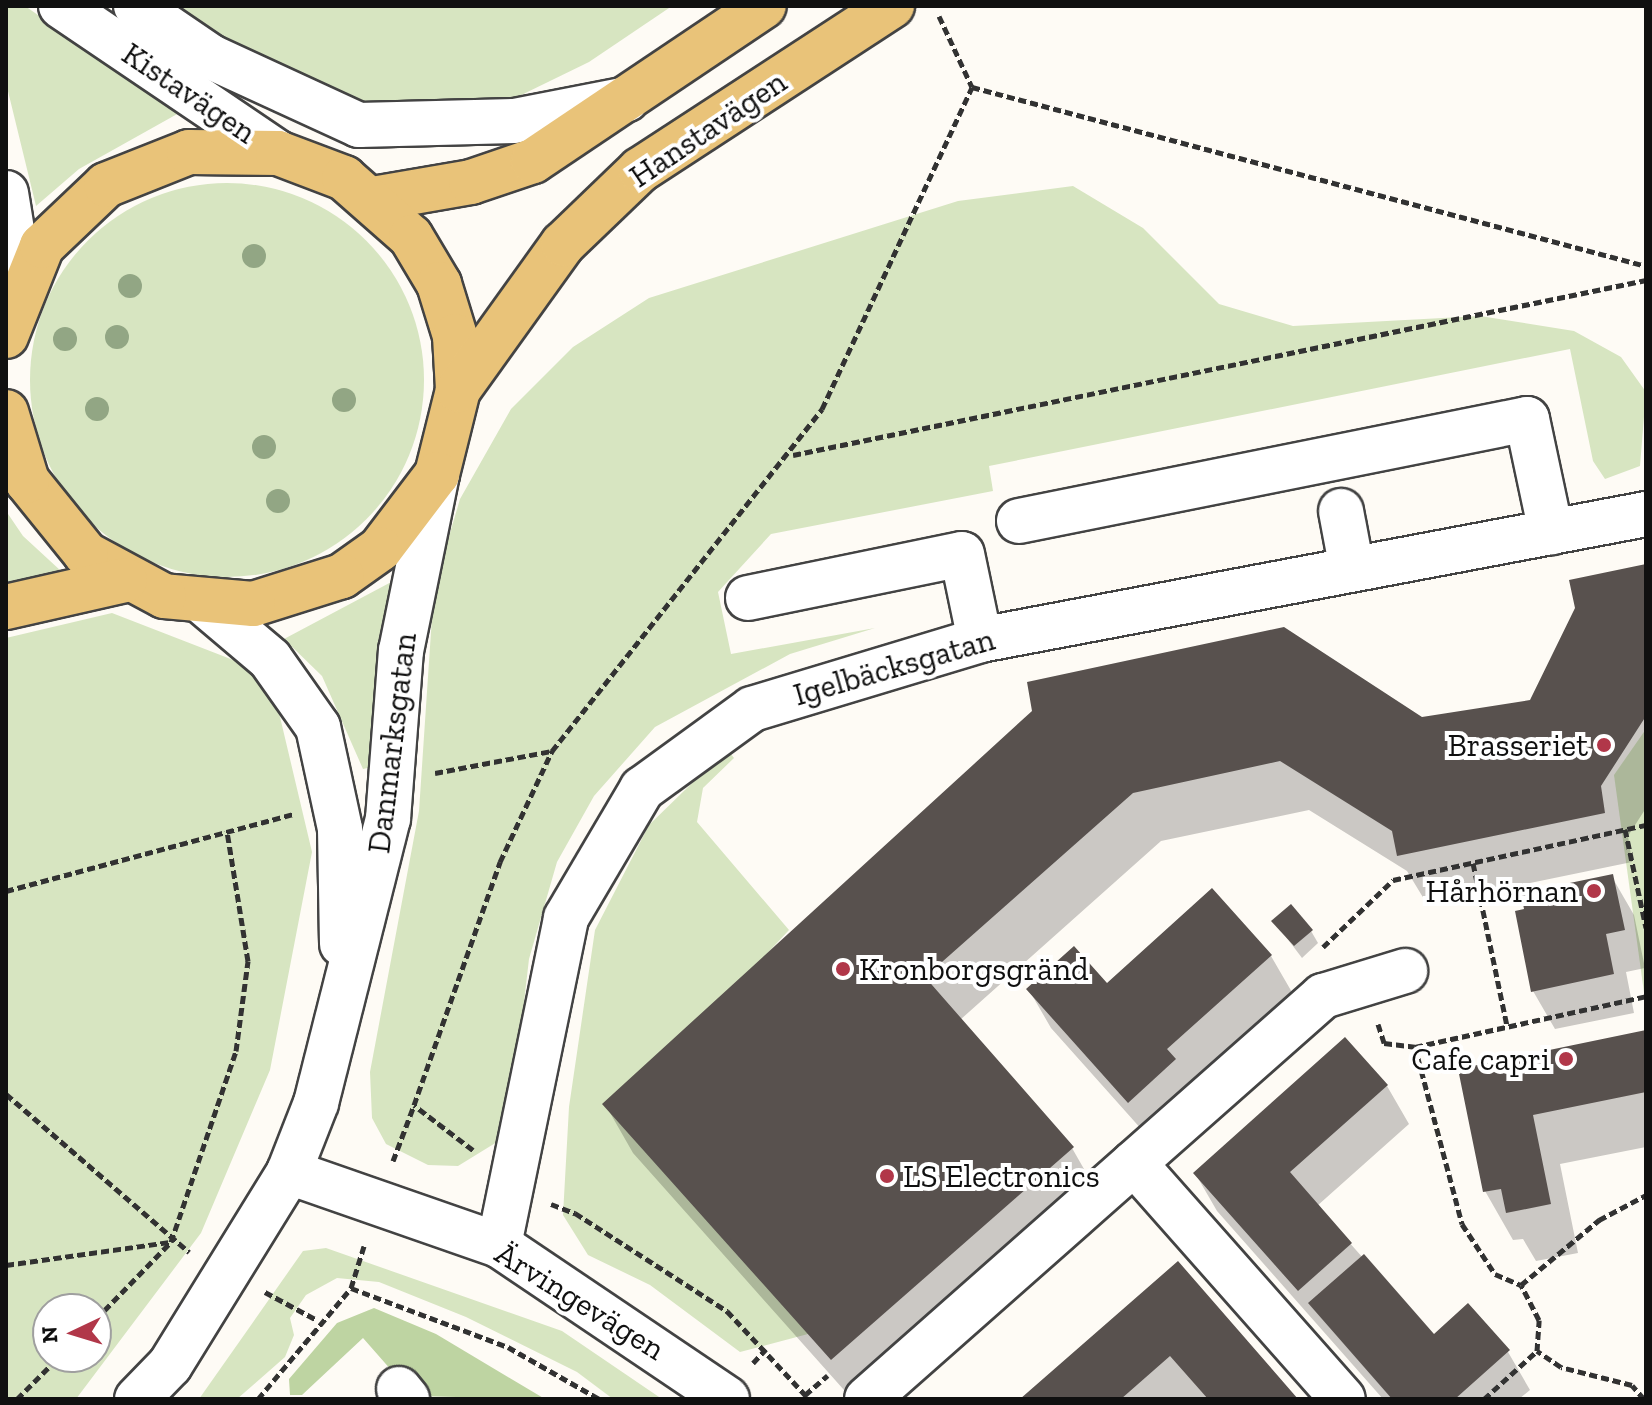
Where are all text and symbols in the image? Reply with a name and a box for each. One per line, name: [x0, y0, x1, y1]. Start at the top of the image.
street label: Kistavägen: [115, 34, 263, 152]
street label: Hanstavägen: [622, 62, 794, 196]
street label: Igelbäcksgatan: [789, 620, 999, 714]
street label: Danmarksgatan: [359, 631, 425, 855]
place label: Brasseriet: [1447, 726, 1588, 764]
marker: Brasseriet: [1595, 736, 1613, 754]
place label: Hårhörnan: [1426, 872, 1578, 910]
marker: Hårhörnan: [1585, 882, 1603, 900]
place label: Kronborgsgränd: [859, 950, 1089, 988]
marker: Kronborgsgränd: [834, 960, 852, 978]
place label: Cafe capri: [1411, 1040, 1550, 1078]
marker: Cafe capri: [1557, 1050, 1575, 1068]
place label: LS Electronics: [903, 1157, 1100, 1195]
marker: LS Electronics: [878, 1167, 896, 1185]
street label: Ärvingevägen: [488, 1234, 672, 1368]
north arrow: [32, 1293, 112, 1373]
text: N: [36, 1325, 64, 1344]

